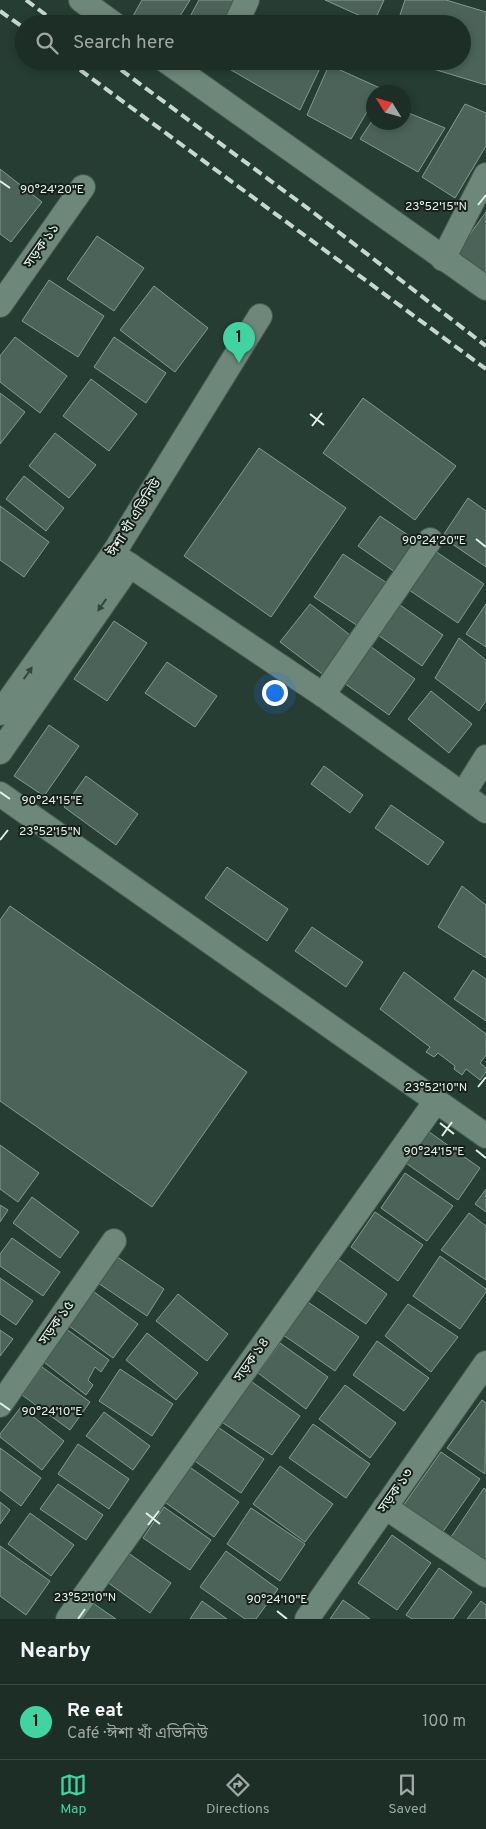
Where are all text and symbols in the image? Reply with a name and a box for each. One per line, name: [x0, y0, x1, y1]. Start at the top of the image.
search box: [15, 15, 471, 70]
icon: search: [33, 29, 61, 57]
text: Search here: [73, 31, 175, 55]
north arrow: [366, 85, 411, 130]
text: 90°24'20"E: [20, 182, 84, 198]
text: 23°52'15"N: [405, 199, 467, 215]
street label: সড়ক ১১: [20, 221, 63, 272]
pin: 1: [223, 322, 255, 363]
street label: ঈশা খাঁ এভিনিউ: [102, 474, 166, 561]
text: 90°24'20"E: [402, 533, 466, 549]
one-way arrow: [97, 599, 107, 612]
one-way arrow: [23, 666, 33, 680]
your location: [262, 680, 288, 706]
text: 90°24'15"E: [22, 793, 82, 809]
text: 23°52'15"N: [19, 824, 81, 840]
text: 23°52'10"N: [405, 1080, 467, 1096]
text: 90°24'15"E: [404, 1144, 464, 1160]
street label: সড়ক ১৫: [35, 1298, 78, 1349]
street label: সড়ক ১৪: [230, 1335, 273, 1386]
text: 90°24'10"E: [21, 1404, 83, 1420]
street label: সড়ক ১৩: [374, 1466, 417, 1517]
text: 23°52'10"N: [54, 1590, 116, 1606]
text: 90°24'10"E: [246, 1592, 308, 1608]
text: Nearby: [20, 1638, 91, 1665]
text: Re eat: [67, 1699, 123, 1723]
text: 1: [33, 1712, 39, 1732]
text: 100 m: [422, 1712, 466, 1732]
text: Café · ঈশা খাঁ এভিনিউ: [67, 1724, 208, 1744]
tab: Map: [59, 1771, 87, 1818]
tab: Directions: [206, 1771, 270, 1818]
tab: Saved: [388, 1771, 427, 1818]

